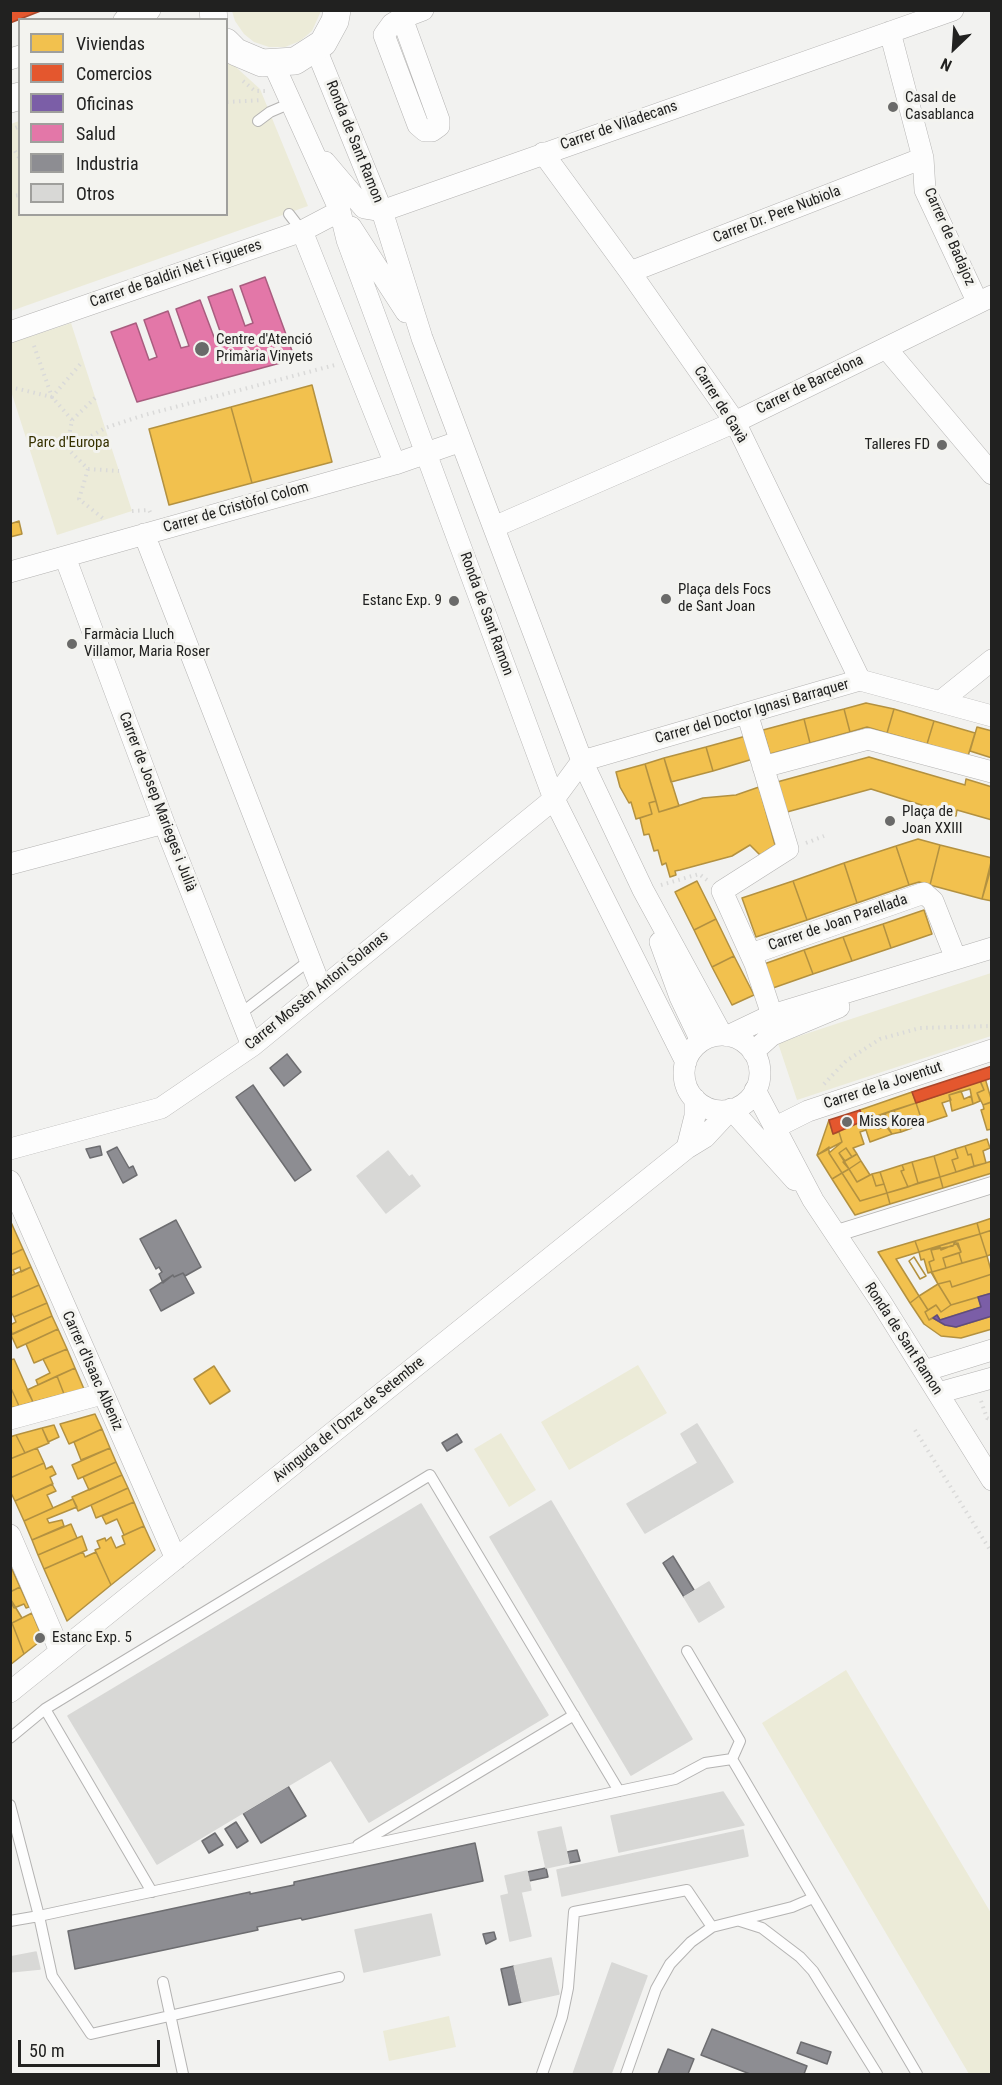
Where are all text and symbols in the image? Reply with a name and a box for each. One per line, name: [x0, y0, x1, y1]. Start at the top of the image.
legend: [18, 18, 228, 216]
north arrow: [924, 18, 984, 78]
text: Viviendas: [76, 33, 145, 54]
text: N: [938, 54, 955, 75]
text: Comercios: [76, 63, 152, 84]
street label: Ronda de Sant Ramon: [321, 78, 387, 206]
place label: Casal de Casablanca: [905, 89, 974, 124]
text: Oficinas: [76, 93, 134, 114]
street label: Carrer de Viladecans: [558, 97, 680, 155]
marker: Casal de Casablanca: [886, 100, 900, 114]
text: Salud: [76, 123, 116, 144]
text: Industria: [76, 153, 139, 174]
street label: Carrer Dr. Pere Nubiola: [711, 182, 843, 248]
text: Otros: [76, 183, 115, 204]
street label: Carrer de Badajoz: [919, 185, 979, 289]
street label: Carrer de Baldiri Net i Figueres: [88, 236, 264, 312]
place label: Centre d'Atenció Primària Vinyets: [216, 331, 313, 366]
marker: Centre d'Atenció Primària Vinyets: [193, 340, 211, 358]
street label: Carrer de Barcelona: [754, 351, 866, 419]
street label: Carrer de Gavà: [689, 363, 751, 447]
park label: Parc d'Europa: [28, 434, 110, 452]
place label: Talleres FD: [864, 436, 930, 454]
marker: Talleres FD: [935, 438, 949, 452]
street label: Carrer de Cristòfol Colom: [161, 479, 311, 537]
street label: Ronda de Sant Ramon: [455, 550, 517, 678]
place label: Plaça dels Focs de Sant Joan: [678, 581, 771, 616]
place label: Estanc Exp. 9: [362, 592, 442, 610]
marker: Plaça dels Focs de Sant Joan: [659, 592, 673, 606]
marker: Estanc Exp. 9: [447, 594, 461, 608]
place label: Farmàcia Lluch Villamor, Maria Roser: [84, 626, 210, 661]
marker: Farmàcia Lluch Villamor, Maria Roser: [65, 637, 79, 651]
street label: Carrer del Doctor Ignasi Barraquer: [653, 676, 851, 748]
street label: Carrer de Josep Marieges i Julià: [114, 710, 200, 894]
place label: Plaça de Joan XXIII: [902, 803, 962, 838]
marker: Plaça de Joan XXIII: [883, 814, 897, 828]
street label: Carrer de Joan Parellada: [766, 891, 910, 955]
street label: Carrer Mossèn Antoni Solanas: [242, 928, 392, 1054]
street label: Carrer de la Joventut: [822, 1058, 944, 1114]
place label: Miss Korea: [859, 1113, 925, 1131]
marker: Miss Korea: [840, 1115, 854, 1129]
street label: Ronda de Sant Ramon: [860, 1280, 946, 1398]
street label: Carrer d'Isaac Albeniz: [58, 1308, 126, 1434]
street label: Avinguda de l'Onze de Setembre: [270, 1353, 428, 1487]
place label: Estanc Exp. 5: [52, 1629, 132, 1647]
marker: Estanc Exp. 5: [33, 1631, 47, 1645]
scale bar: [21, 2028, 164, 2066]
text: 50 m: [29, 2040, 64, 2061]

